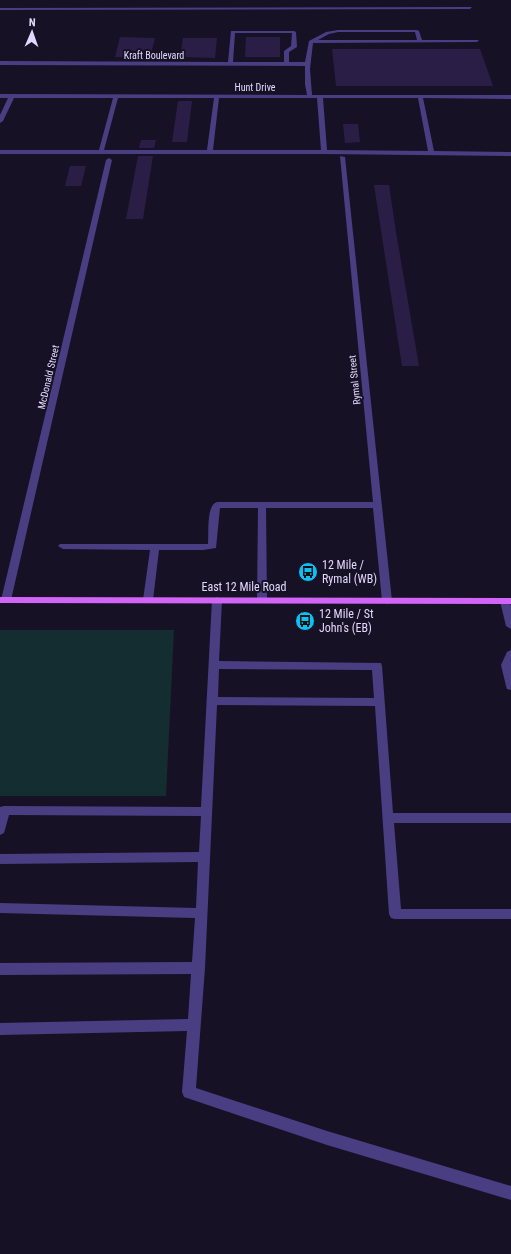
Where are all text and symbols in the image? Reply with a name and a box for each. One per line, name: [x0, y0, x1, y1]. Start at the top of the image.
north arrow: [12, 12, 52, 52]
text: N: [29, 16, 36, 29]
street label: Kraft Boulevard: [124, 50, 184, 61]
street label: Hunt Drive: [234, 82, 276, 93]
street label: McDonald Street: [36, 344, 61, 410]
street label: Rymal Street: [346, 355, 363, 405]
place label: 12 Mile / Rymal (WB): [322, 558, 377, 586]
bus stop icon: 12 Mile / Rymal (WB): [297, 561, 319, 583]
street label: East 12 Mile Road: [201, 580, 287, 594]
place label: 12 Mile / St John's (EB): [319, 607, 374, 635]
bus stop icon: 12 Mile / St John's (EB): [294, 610, 316, 632]

